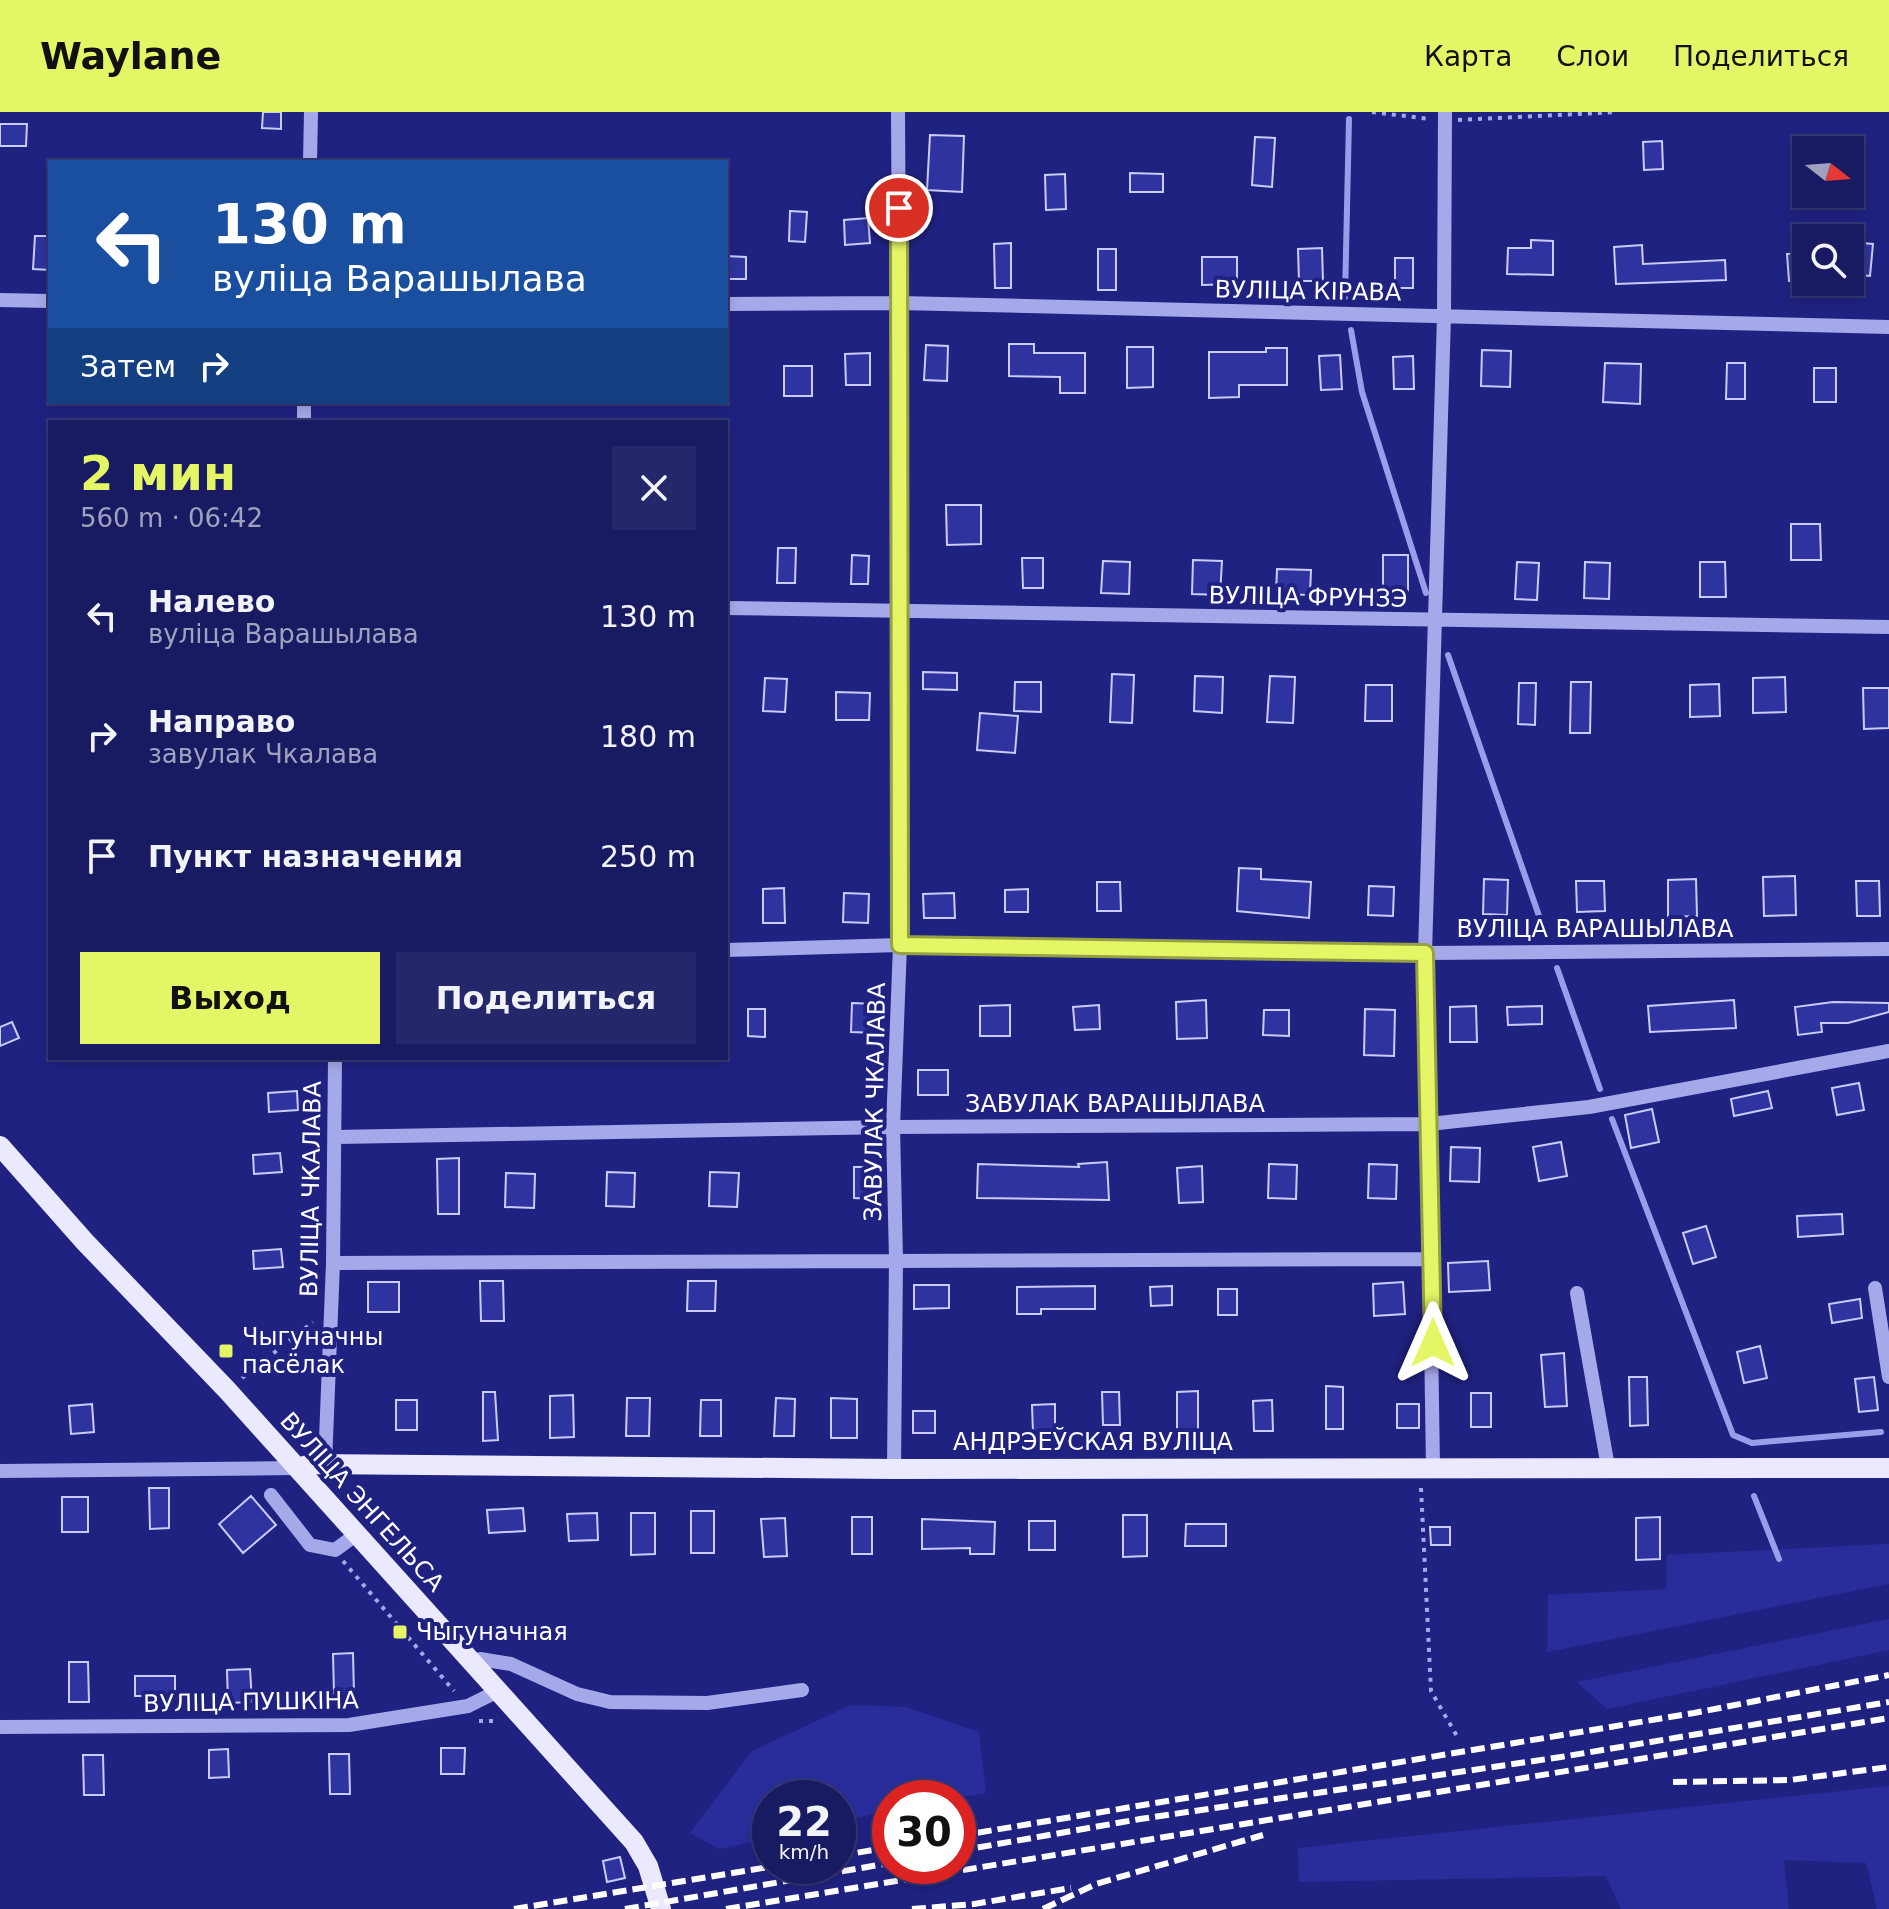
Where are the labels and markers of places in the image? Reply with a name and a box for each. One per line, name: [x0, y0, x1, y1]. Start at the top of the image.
pin: [865, 174, 933, 242]
place label: Чыгуначны пасёлак: [242, 1323, 383, 1379]
marker: Чыгуначны пасёлак: [217, 1342, 235, 1360]
place label: Чыгуначная: [416, 1618, 568, 1646]
marker: Чыгуначная: [391, 1623, 409, 1641]

